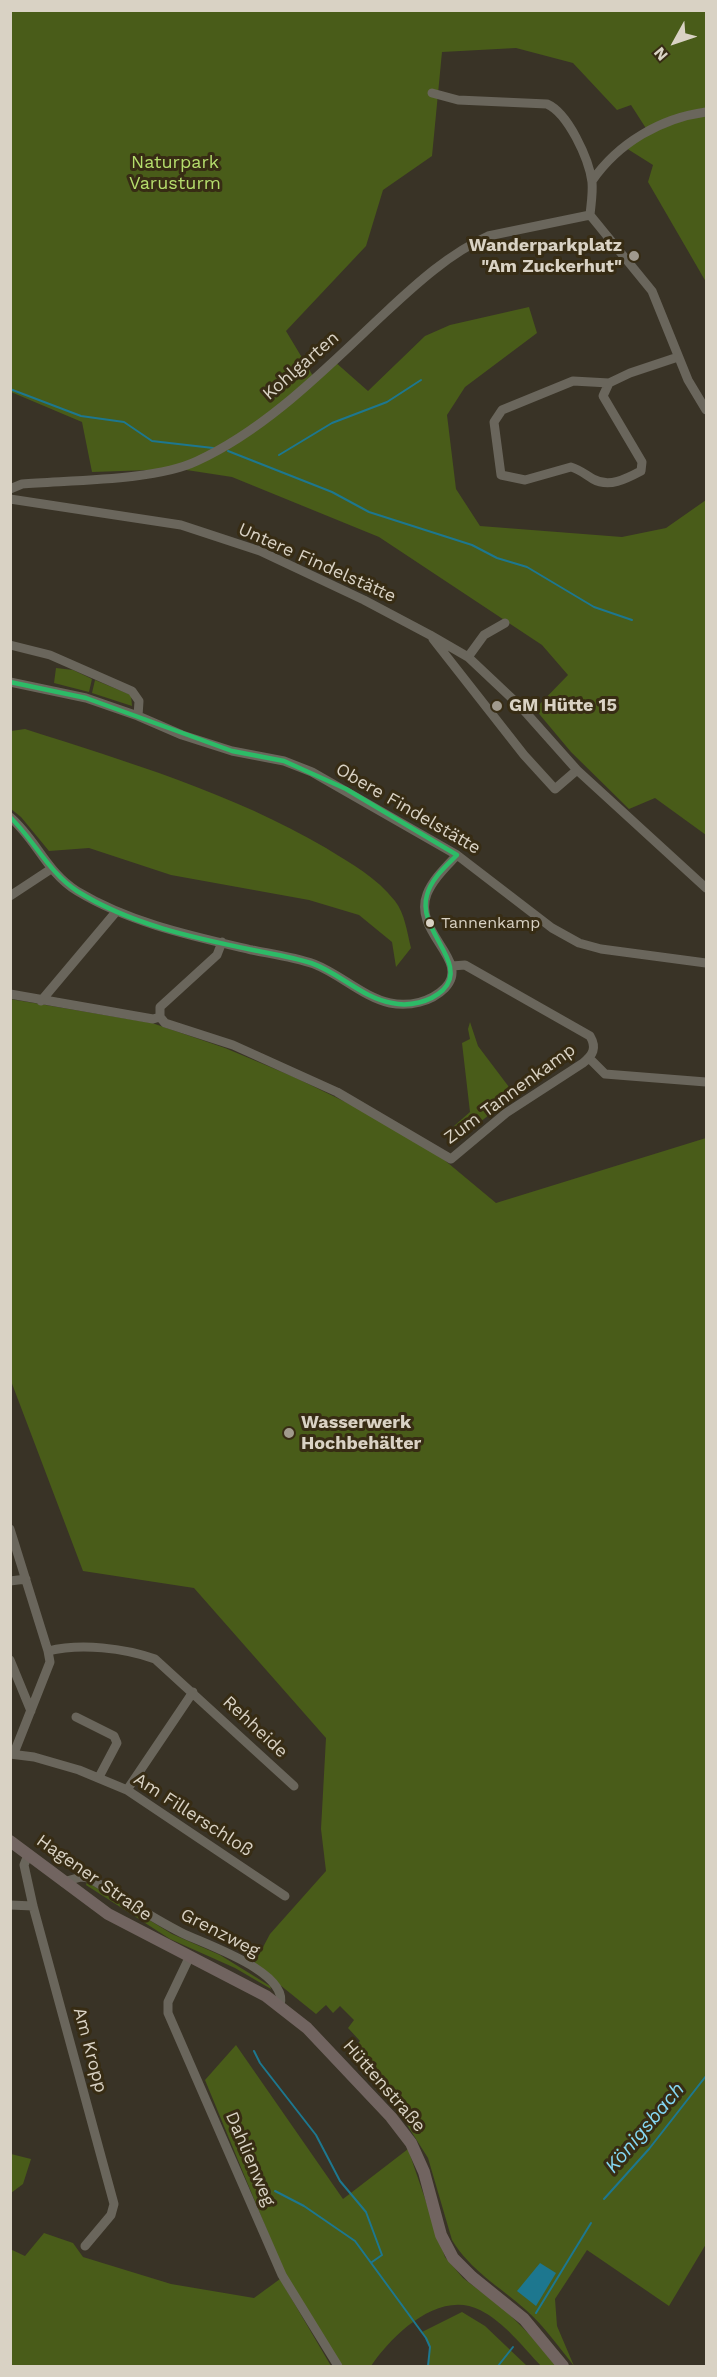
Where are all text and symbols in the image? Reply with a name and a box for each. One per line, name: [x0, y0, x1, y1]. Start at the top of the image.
north arrow: [645, 12, 705, 72]
text: N: [650, 43, 672, 65]
park label: Naturpark Varusturm: [129, 152, 221, 195]
place label: Wanderparkplatz "Am Zuckerhut": [469, 235, 622, 278]
marker: Wanderparkplatz "Am Zuckerhut": [627, 249, 641, 263]
street label: Kohlgarten: [258, 327, 344, 405]
street label: Untere Findelstätte: [235, 518, 399, 608]
place label: GM Hütte 15: [509, 695, 617, 717]
marker: GM Hütte 15: [490, 699, 504, 713]
street label: Obere Findelstätte: [332, 759, 484, 859]
place label: Tannenkamp: [441, 913, 540, 933]
marker: Tannenkamp: [424, 917, 436, 929]
street label: Zum Tannenkamp: [440, 1039, 580, 1149]
place label: Wasserwerk Hochbehälter: [301, 1412, 421, 1454]
marker: Wasserwerk Hochbehälter: [282, 1426, 296, 1440]
street label: Rehheide: [218, 1691, 292, 1763]
street label: Am Fillerschloß: [129, 1769, 257, 1861]
street label: Hagener Straße: [32, 1830, 156, 1926]
street label: Grenzweg: [177, 1904, 263, 1962]
street label: Am Kropp: [68, 2005, 112, 2095]
street label: Hüttenstraße: [338, 2035, 430, 2137]
water label: Königsbach: [600, 2078, 690, 2178]
street label: Dahlienweg: [220, 2108, 280, 2210]

